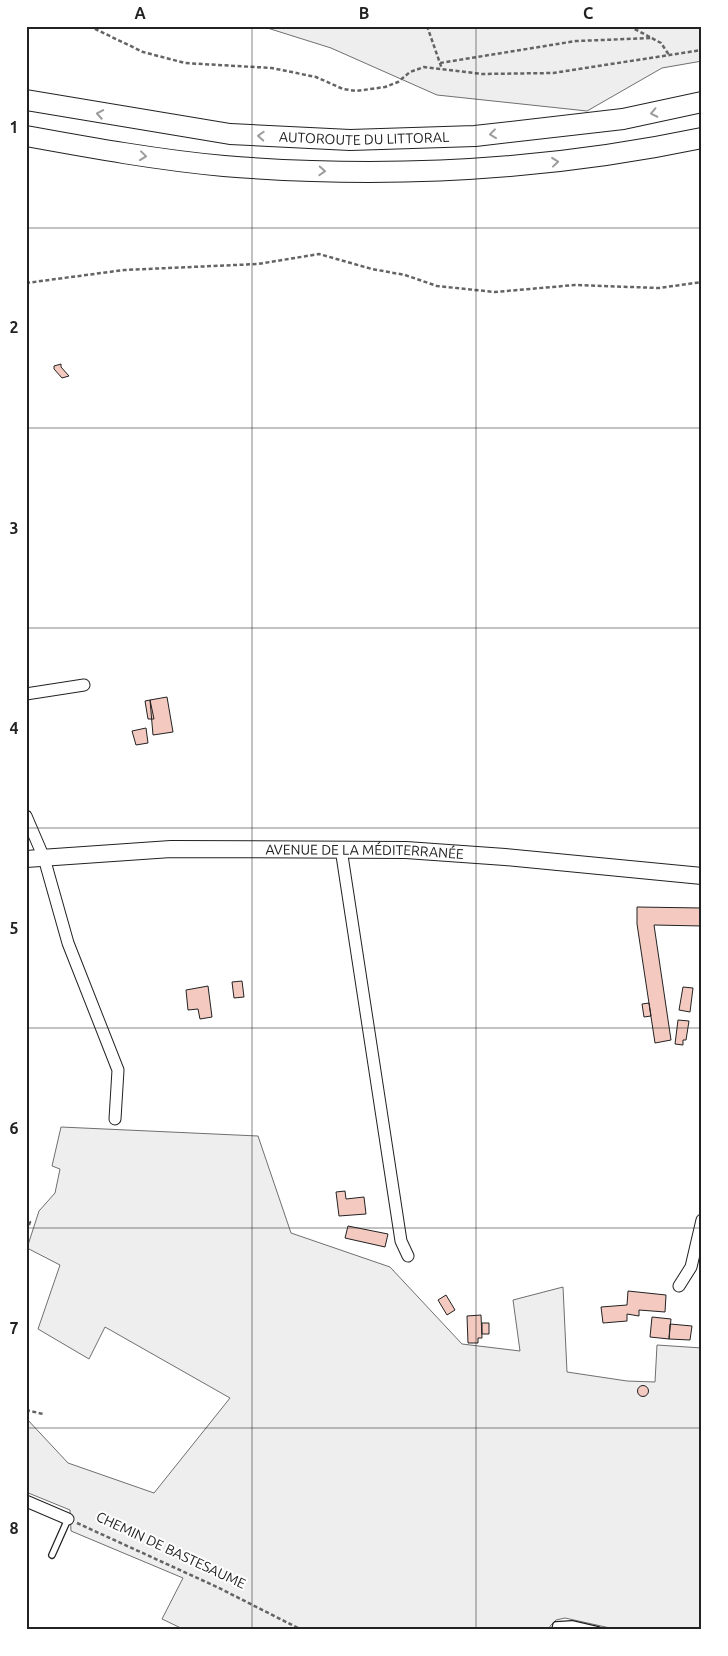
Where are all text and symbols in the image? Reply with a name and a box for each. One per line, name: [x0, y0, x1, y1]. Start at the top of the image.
text: A: [134, 4, 146, 22]
text: B: [359, 4, 369, 22]
text: C: [583, 4, 593, 22]
one-way arrow: [650, 107, 659, 117]
one-way arrow: [96, 110, 105, 120]
text: 1: [9, 118, 19, 136]
street label: AUTOROUTE DU LITTORAL: [279, 128, 449, 148]
one-way arrow: [489, 128, 497, 139]
one-way arrow: [257, 131, 264, 141]
one-way arrow: [140, 150, 148, 161]
one-way arrow: [551, 157, 559, 168]
one-way arrow: [319, 166, 327, 177]
text: 2: [9, 318, 19, 336]
text: 3: [9, 519, 19, 537]
text: 4: [9, 719, 19, 737]
street label: AVENUE DE LA MÉDITERRANÉE: [265, 841, 464, 862]
text: 5: [9, 919, 19, 937]
text: 6: [9, 1119, 19, 1137]
text: 7: [9, 1319, 19, 1337]
street label: CHEMIN DE BASTESAUME: [94, 1508, 248, 1592]
text: 8: [9, 1519, 19, 1537]

